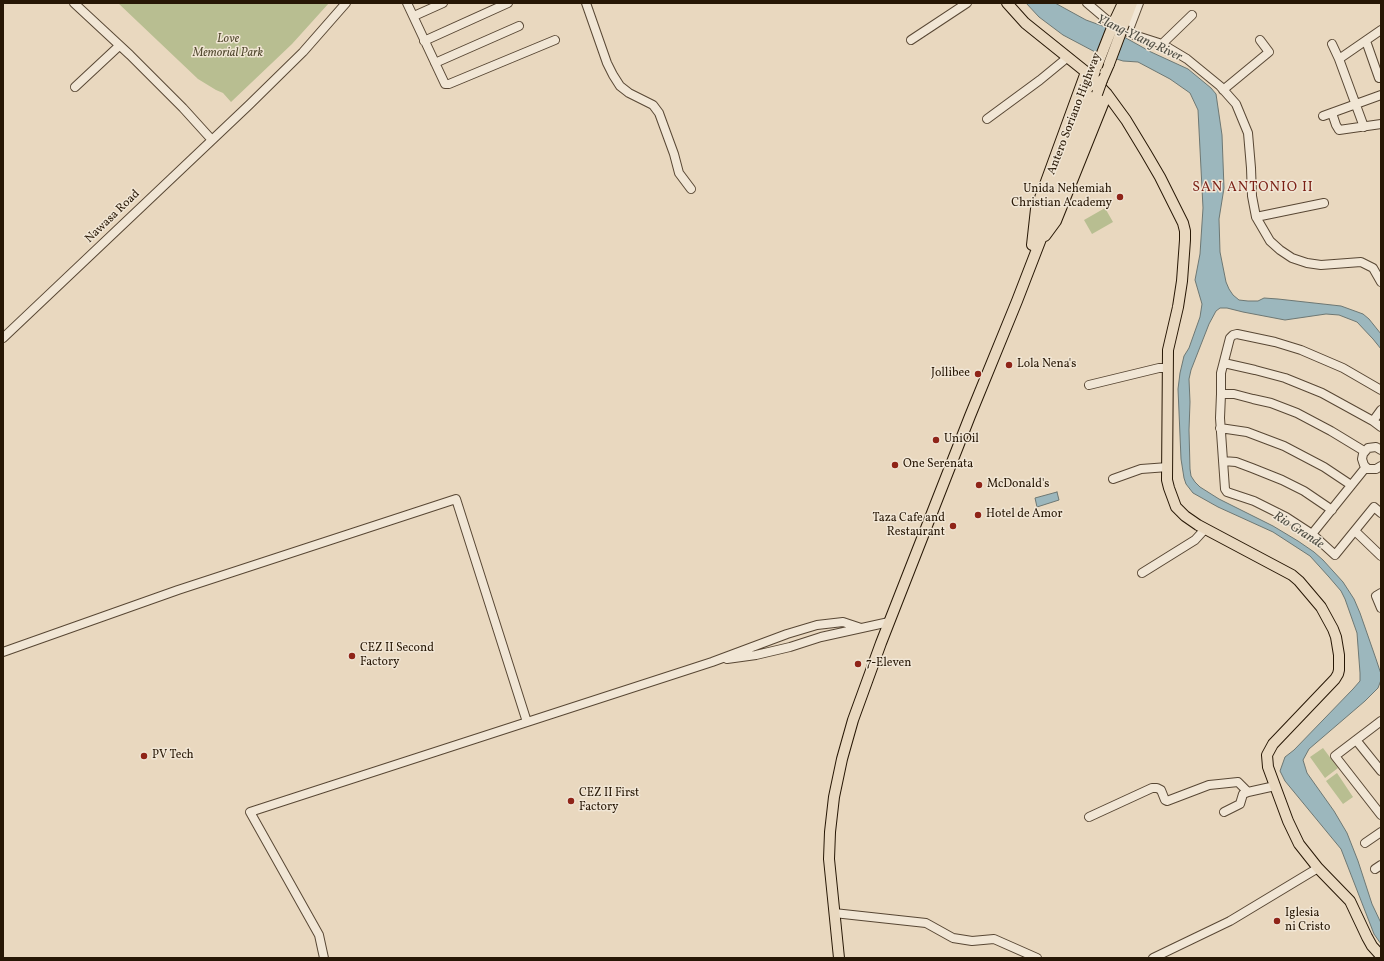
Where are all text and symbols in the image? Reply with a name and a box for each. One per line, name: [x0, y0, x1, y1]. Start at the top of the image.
water label: Ylang-Ylang River: [1094, 12, 1184, 66]
park label: Love Memorial Park: [193, 33, 263, 61]
street label: Antero Soriano Highway: [1045, 51, 1105, 177]
district label: SAN ANTONIO II: [1192, 180, 1314, 196]
place label: Unida Nehemiah Christian Academy: [1011, 183, 1112, 211]
street label: Nawasa Road: [83, 187, 143, 247]
marker: Unida Nehemiah Christian Academy: [1115, 192, 1125, 202]
place label: Lola Nena's: [1017, 358, 1076, 372]
marker: Lola Nena's: [1004, 360, 1014, 370]
place label: Jollibee: [931, 367, 970, 381]
marker: Jollibee: [973, 369, 983, 379]
place label: UniOil: [944, 433, 979, 447]
marker: UniOil: [931, 435, 941, 445]
place label: One Serenata: [903, 458, 973, 472]
marker: One Serenata: [890, 460, 900, 470]
place label: McDonald's: [987, 478, 1049, 492]
marker: McDonald's: [974, 480, 984, 490]
place label: Hotel de Amor: [986, 508, 1063, 522]
water label: Rio Grande: [1270, 509, 1326, 553]
marker: Hotel de Amor: [973, 510, 983, 520]
place label: Taza Cafe and Restaurant: [872, 512, 945, 540]
marker: Taza Cafe and Restaurant: [948, 521, 958, 531]
place label: CEZ II Second Factory: [360, 642, 434, 670]
marker: CEZ II Second Factory: [347, 651, 357, 661]
place label: 7-Eleven: [866, 657, 911, 671]
marker: 7-Eleven: [853, 659, 863, 669]
place label: PV Tech: [152, 749, 194, 763]
marker: PV Tech: [139, 751, 149, 761]
place label: CEZ II First Factory: [579, 787, 639, 815]
marker: CEZ II First Factory: [566, 796, 576, 806]
place label: Iglesia ni Cristo: [1285, 907, 1330, 935]
marker: Iglesia ni Cristo: [1272, 916, 1282, 926]

